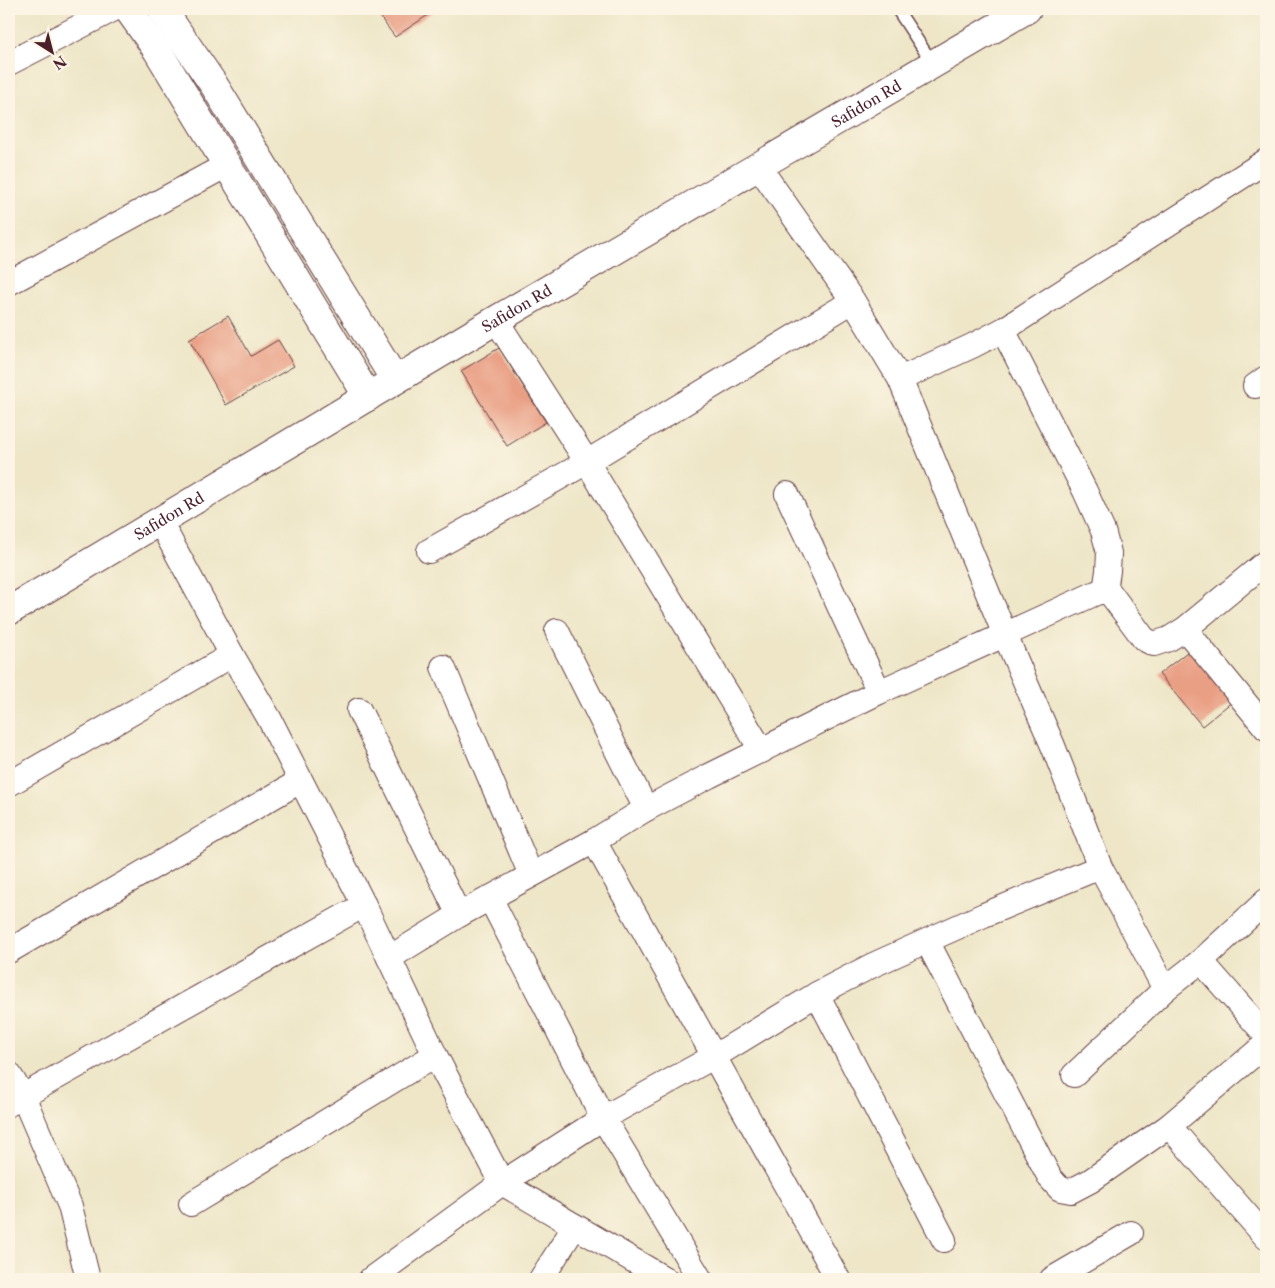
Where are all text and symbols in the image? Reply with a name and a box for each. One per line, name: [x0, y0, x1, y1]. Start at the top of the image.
north arrow: [28, 28, 78, 78]
text: N: [49, 52, 70, 73]
street label: Safidon Rd: [827, 75, 904, 131]
street label: Safidon Rd: [478, 280, 555, 336]
street label: Safidon Rd: [130, 487, 207, 544]

